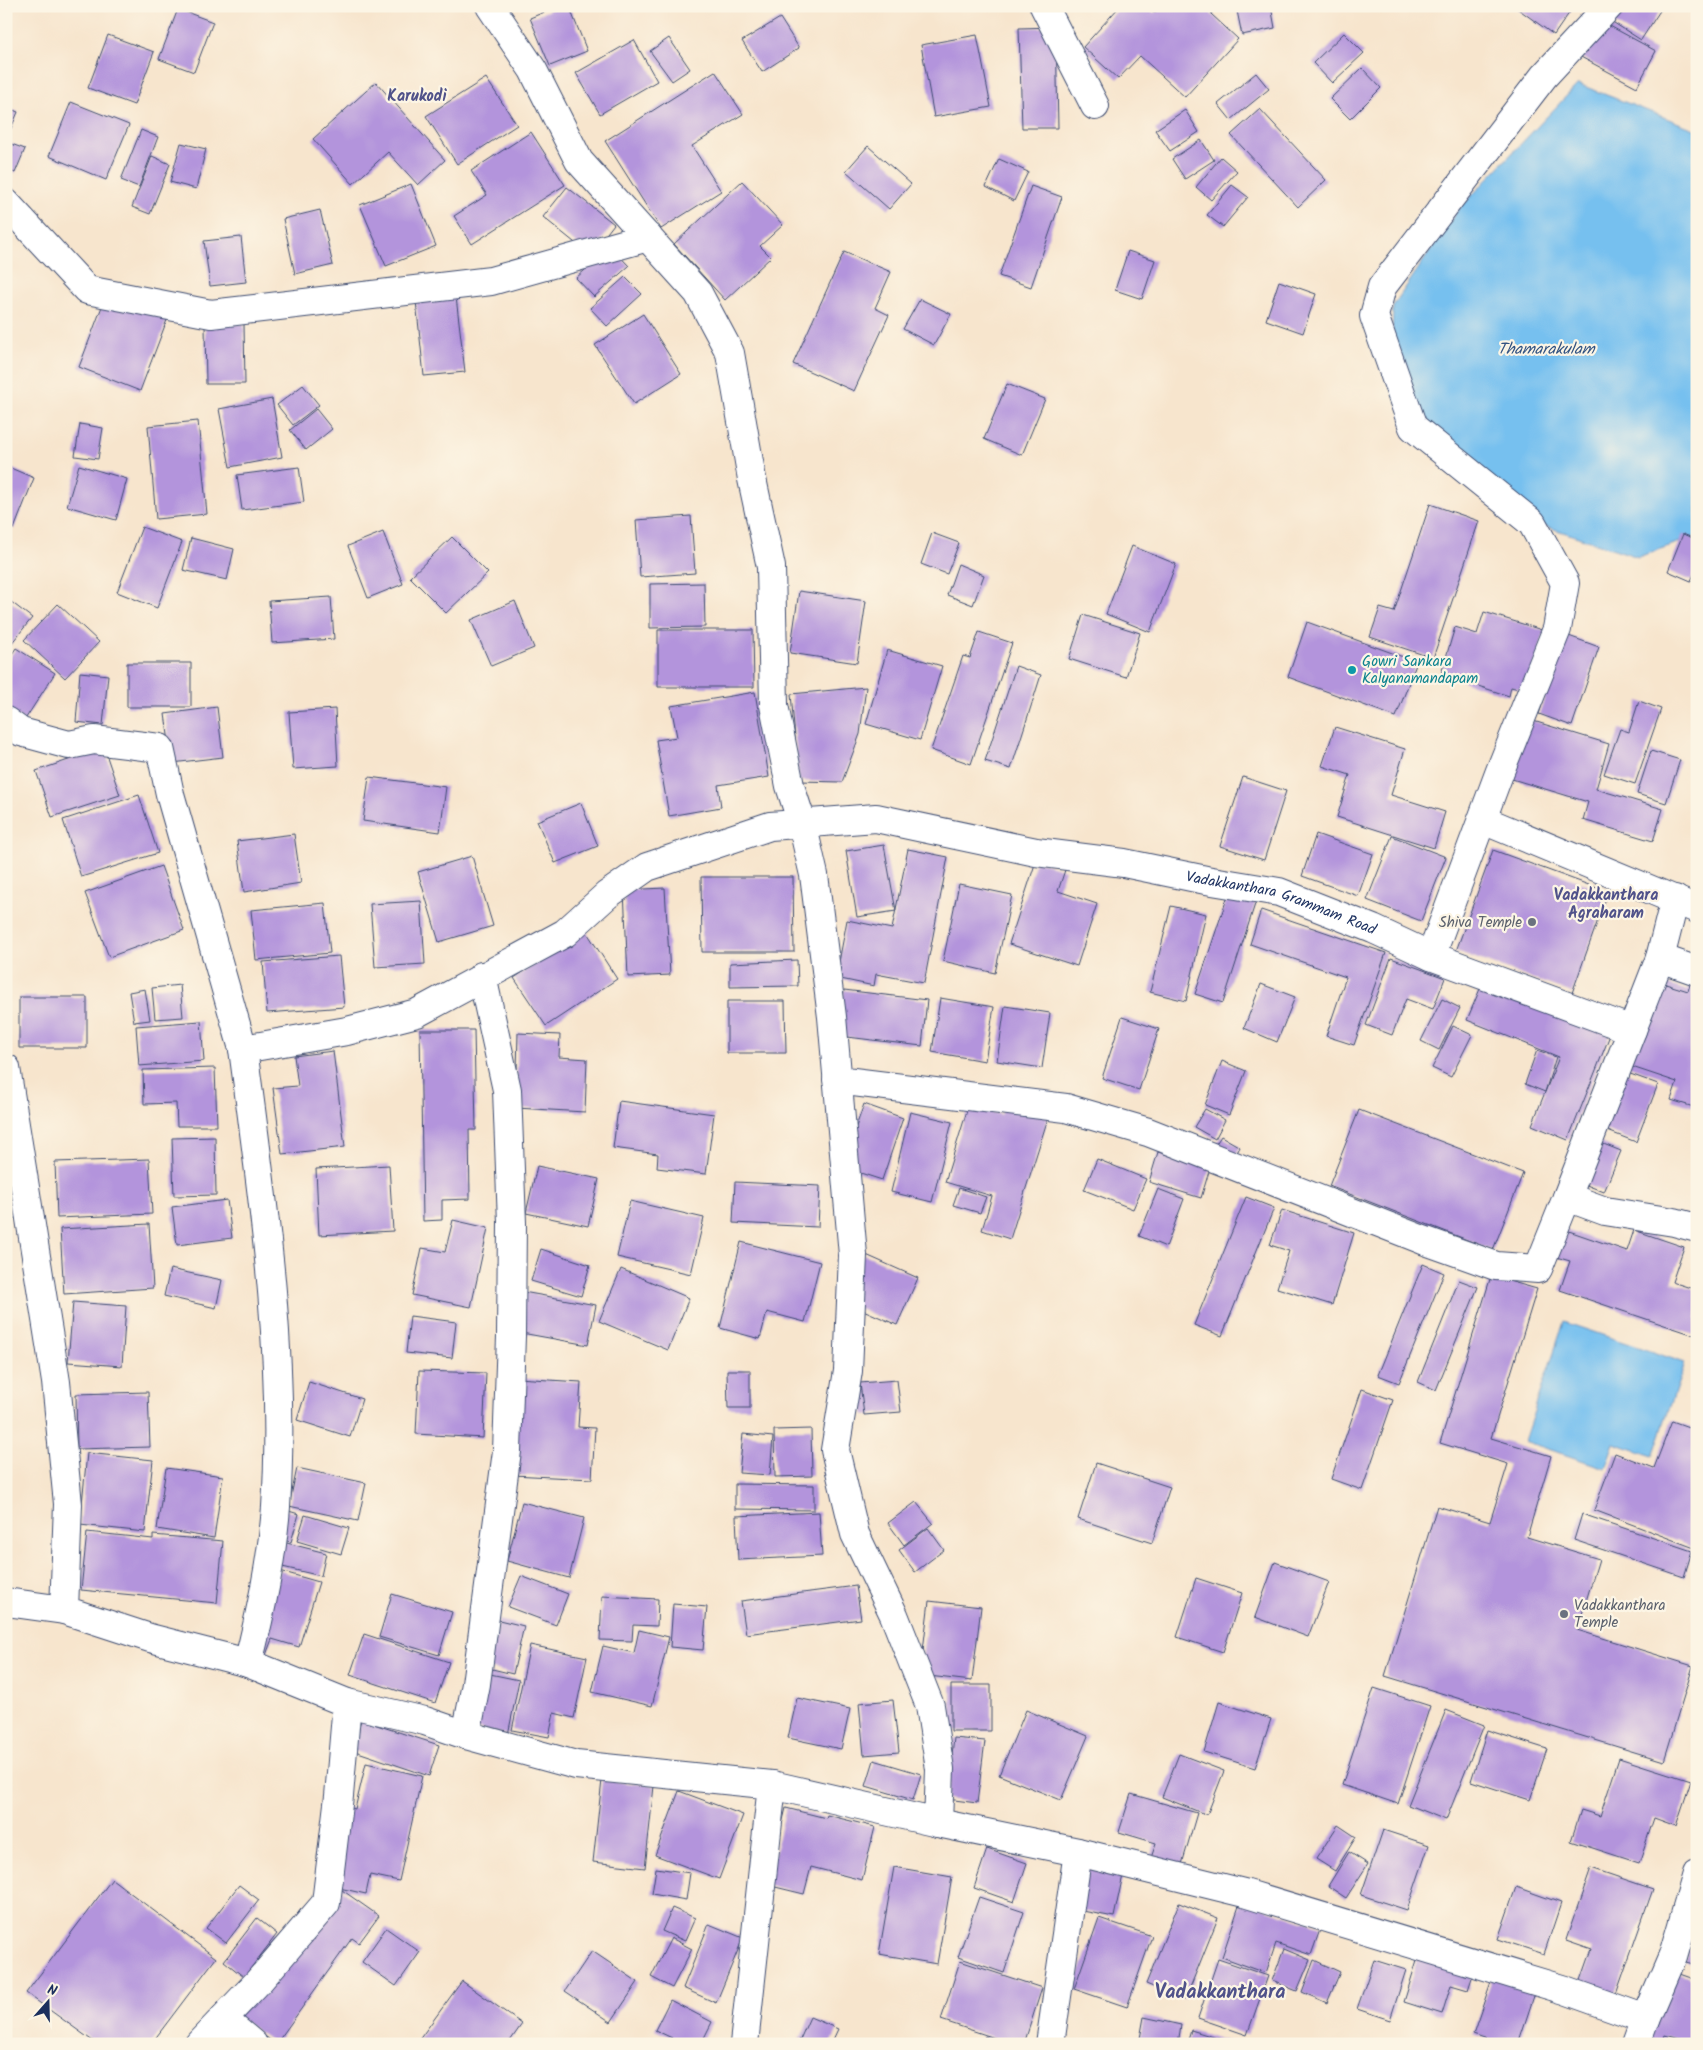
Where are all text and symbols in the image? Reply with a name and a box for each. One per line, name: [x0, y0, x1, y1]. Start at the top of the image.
district label: Karukodi: [387, 84, 448, 109]
water label: Thamarakulam: [1497, 337, 1596, 362]
place label: Gowri Sankara Kalyanamandapam: [1362, 650, 1478, 691]
marker: Gowri Sankara Kalyanamandapam: [1346, 664, 1358, 676]
street label: Vadakkanthara Grammam Road: [1184, 865, 1380, 942]
district label: Vadakkanthara Agraharam: [1554, 883, 1658, 926]
place label: Shiva Temple: [1439, 911, 1522, 935]
marker: Shiva Temple: [1526, 916, 1538, 928]
place label: Vadakkanthara Temple: [1574, 1594, 1666, 1635]
marker: Vadakkanthara Temple: [1558, 1608, 1570, 1620]
district label: Vadakkanthara: [1155, 1977, 1285, 2009]
north arrow: [22, 1978, 72, 2028]
text: N: [44, 1979, 60, 2003]

